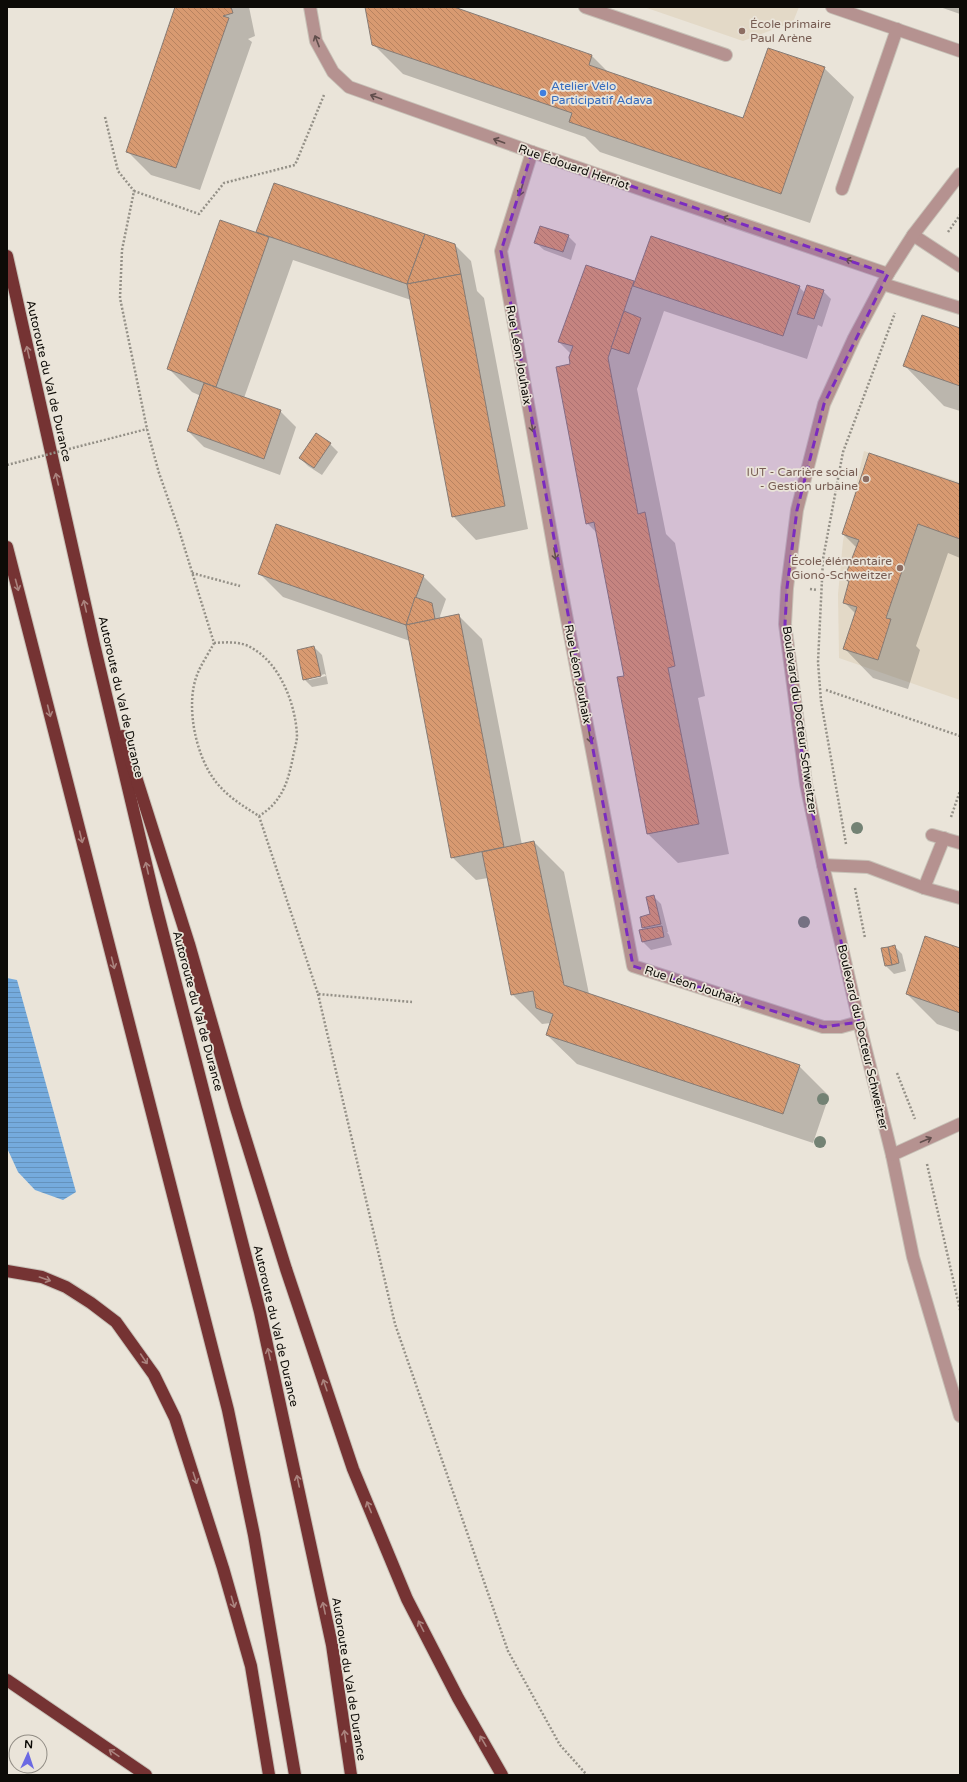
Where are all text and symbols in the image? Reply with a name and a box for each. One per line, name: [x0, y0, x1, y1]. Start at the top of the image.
place label: École primaire Paul Arène: [750, 17, 831, 45]
marker: École primaire Paul Arène: [737, 26, 747, 36]
one-way arrow: [313, 36, 321, 48]
place label: Atelier Vélo Participatif Adava: [551, 79, 653, 107]
marker: Atelier Vélo Participatif Adava: [538, 88, 548, 98]
one-way arrow: [370, 93, 383, 100]
one-way arrow: [493, 136, 505, 144]
street label: Rue Édouard Herriot: [516, 141, 632, 193]
one-way arrow: [517, 183, 524, 196]
one-way arrow: [721, 215, 734, 222]
one-way arrow: [845, 257, 857, 265]
street label: Autoroute du Val de Durance: [24, 299, 74, 463]
street label: Rue Léon Jouhaix: [503, 304, 535, 406]
one-way arrow: [24, 346, 32, 359]
one-way arrow: [528, 419, 536, 432]
place label: IUT - Carrière social - Gestion urbaine: [746, 465, 858, 493]
one-way arrow: [52, 473, 60, 486]
marker: IUT - Carrière social - Gestion urbaine: [861, 474, 871, 484]
one-way arrow: [551, 547, 559, 560]
place label: École élémentaire Giono-Schweitzer: [791, 554, 892, 582]
marker: École élémentaire Giono-Schweitzer: [895, 563, 905, 573]
one-way arrow: [14, 578, 21, 591]
one-way arrow: [81, 600, 89, 613]
street label: Autoroute du Val de Durance: [96, 615, 146, 779]
street label: Rue Léon Jouhaix: [562, 623, 594, 725]
street label: Boulevard du Docteur Schweitzer: [780, 625, 820, 815]
one-way arrow: [46, 704, 53, 717]
one-way arrow: [586, 730, 594, 743]
one-way arrow: [78, 830, 85, 843]
one-way arrow: [142, 862, 150, 875]
street label: Autoroute du Val de Durance: [170, 929, 226, 1093]
street label: Boulevard du Docteur Schweitzer: [835, 943, 891, 1131]
one-way arrow: [110, 956, 117, 969]
street label: Rue Léon Jouhaix: [643, 963, 743, 1007]
one-way arrow: [920, 1136, 932, 1143]
street label: Autoroute du Val de Durance: [251, 1244, 301, 1408]
one-way arrow: [39, 1275, 51, 1283]
one-way arrow: [265, 1348, 273, 1361]
one-way arrow: [140, 1353, 148, 1365]
one-way arrow: [321, 1379, 328, 1392]
one-way arrow: [191, 1472, 199, 1484]
one-way arrow: [293, 1475, 301, 1488]
one-way arrow: [365, 1502, 373, 1514]
one-way arrow: [230, 1596, 237, 1609]
street label: Autoroute du Val de Durance: [329, 1596, 369, 1762]
one-way arrow: [320, 1602, 328, 1615]
one-way arrow: [417, 1621, 424, 1633]
one-way arrow: [341, 1730, 349, 1743]
north arrow: [8, 1734, 48, 1774]
one-way arrow: [478, 1735, 486, 1747]
text: N: [24, 1738, 33, 1751]
one-way arrow: [109, 1749, 120, 1757]

